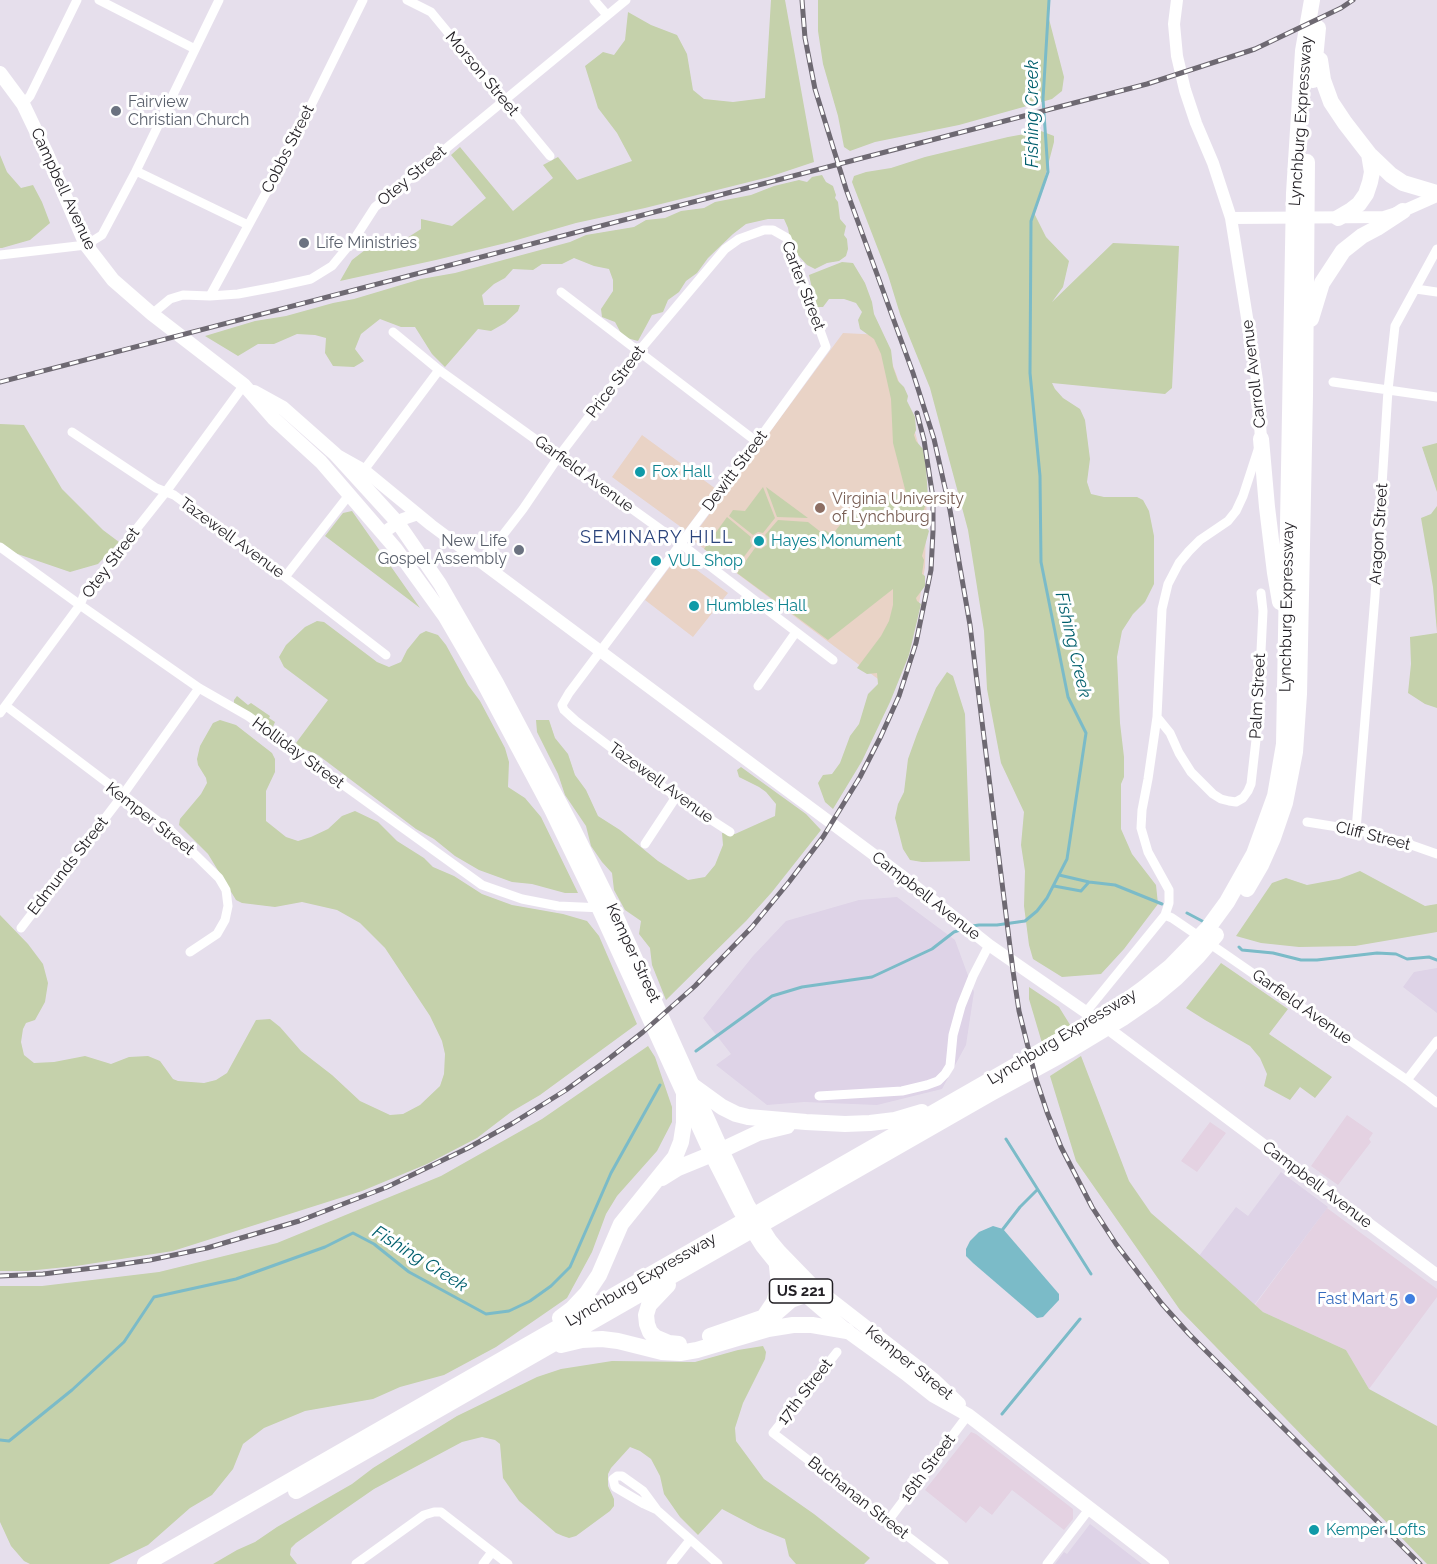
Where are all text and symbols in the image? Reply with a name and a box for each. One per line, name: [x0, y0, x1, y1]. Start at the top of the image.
street label: Morson Street: [441, 28, 523, 120]
street label: Lynchburg Expressway: [1285, 35, 1317, 207]
water label: Fishing Creek: [1022, 60, 1044, 168]
place label: Fairview Christian Church: [128, 92, 249, 130]
street label: Cobbs Street: [258, 102, 318, 196]
marker: Fairview Christian Church: [109, 104, 123, 118]
street label: Campbell Avenue: [26, 125, 100, 253]
street label: Otey Street: [374, 142, 450, 210]
place label: Life Ministries: [316, 233, 417, 253]
marker: Life Ministries: [297, 236, 311, 250]
street label: Carter Street: [777, 239, 829, 333]
street label: Carroll Avenue: [1238, 319, 1270, 429]
street label: Price Street: [583, 342, 649, 422]
street label: Dewitt Street: [698, 427, 772, 515]
street label: Garfield Avenue: [531, 432, 637, 516]
place label: Fox Hall: [652, 462, 711, 482]
marker: Fox Hall: [633, 465, 647, 479]
street label: Aragon Street: [1366, 482, 1392, 586]
place label: Virginia University of Lynchburg: [832, 489, 964, 527]
street label: Tazewell Avenue: [176, 494, 288, 582]
marker: Virginia University of Lynchburg: [813, 501, 827, 515]
street label: Lynchburg Expressway: [1276, 522, 1298, 692]
street label: Otey Street: [78, 524, 144, 602]
district label: SEMINARY HILL: [580, 527, 734, 549]
place label: New Life Gospel Assembly: [378, 531, 507, 569]
place label: Hayes Monument: [771, 531, 902, 551]
marker: Hayes Monument: [752, 534, 766, 548]
marker: New Life Gospel Assembly: [512, 543, 526, 557]
place label: VUL Shop: [668, 551, 743, 571]
marker: VUL Shop: [649, 554, 663, 568]
water label: Fishing Creek: [1050, 590, 1096, 700]
place label: Humbles Hall: [706, 596, 807, 616]
marker: Humbles Hall: [687, 599, 701, 613]
street label: Palm Street: [1246, 653, 1270, 739]
street label: Holliday Street: [248, 713, 348, 793]
street label: Tazewell Avenue: [605, 739, 717, 827]
street label: Kemper Street: [102, 778, 198, 860]
street label: Edmunds Street: [24, 813, 112, 919]
street label: Cliff Street: [1334, 817, 1412, 855]
street label: Campbell Avenue: [868, 848, 984, 944]
street label: Kemper Street: [602, 900, 664, 1006]
street label: Garfield Avenue: [1248, 965, 1356, 1049]
street label: Lynchburg Expressway: [984, 985, 1140, 1089]
street label: Campbell Avenue: [1258, 1137, 1376, 1233]
water label: Fishing Creek: [368, 1221, 472, 1297]
street label: Lynchburg Expressway: [562, 1229, 720, 1331]
road number: US 221: [770, 1279, 832, 1303]
place label: Fast Mart 5: [1317, 1289, 1398, 1309]
marker: Fast Mart 5: [1403, 1292, 1417, 1306]
street label: Kemper Street: [861, 1322, 957, 1404]
street label: 17th Street: [773, 1355, 837, 1429]
street label: 16th Street: [896, 1430, 960, 1506]
street label: Buchanan Street: [804, 1453, 912, 1543]
place label: Kemper Lofts: [1326, 1520, 1426, 1540]
marker: Kemper Lofts: [1307, 1523, 1321, 1537]

